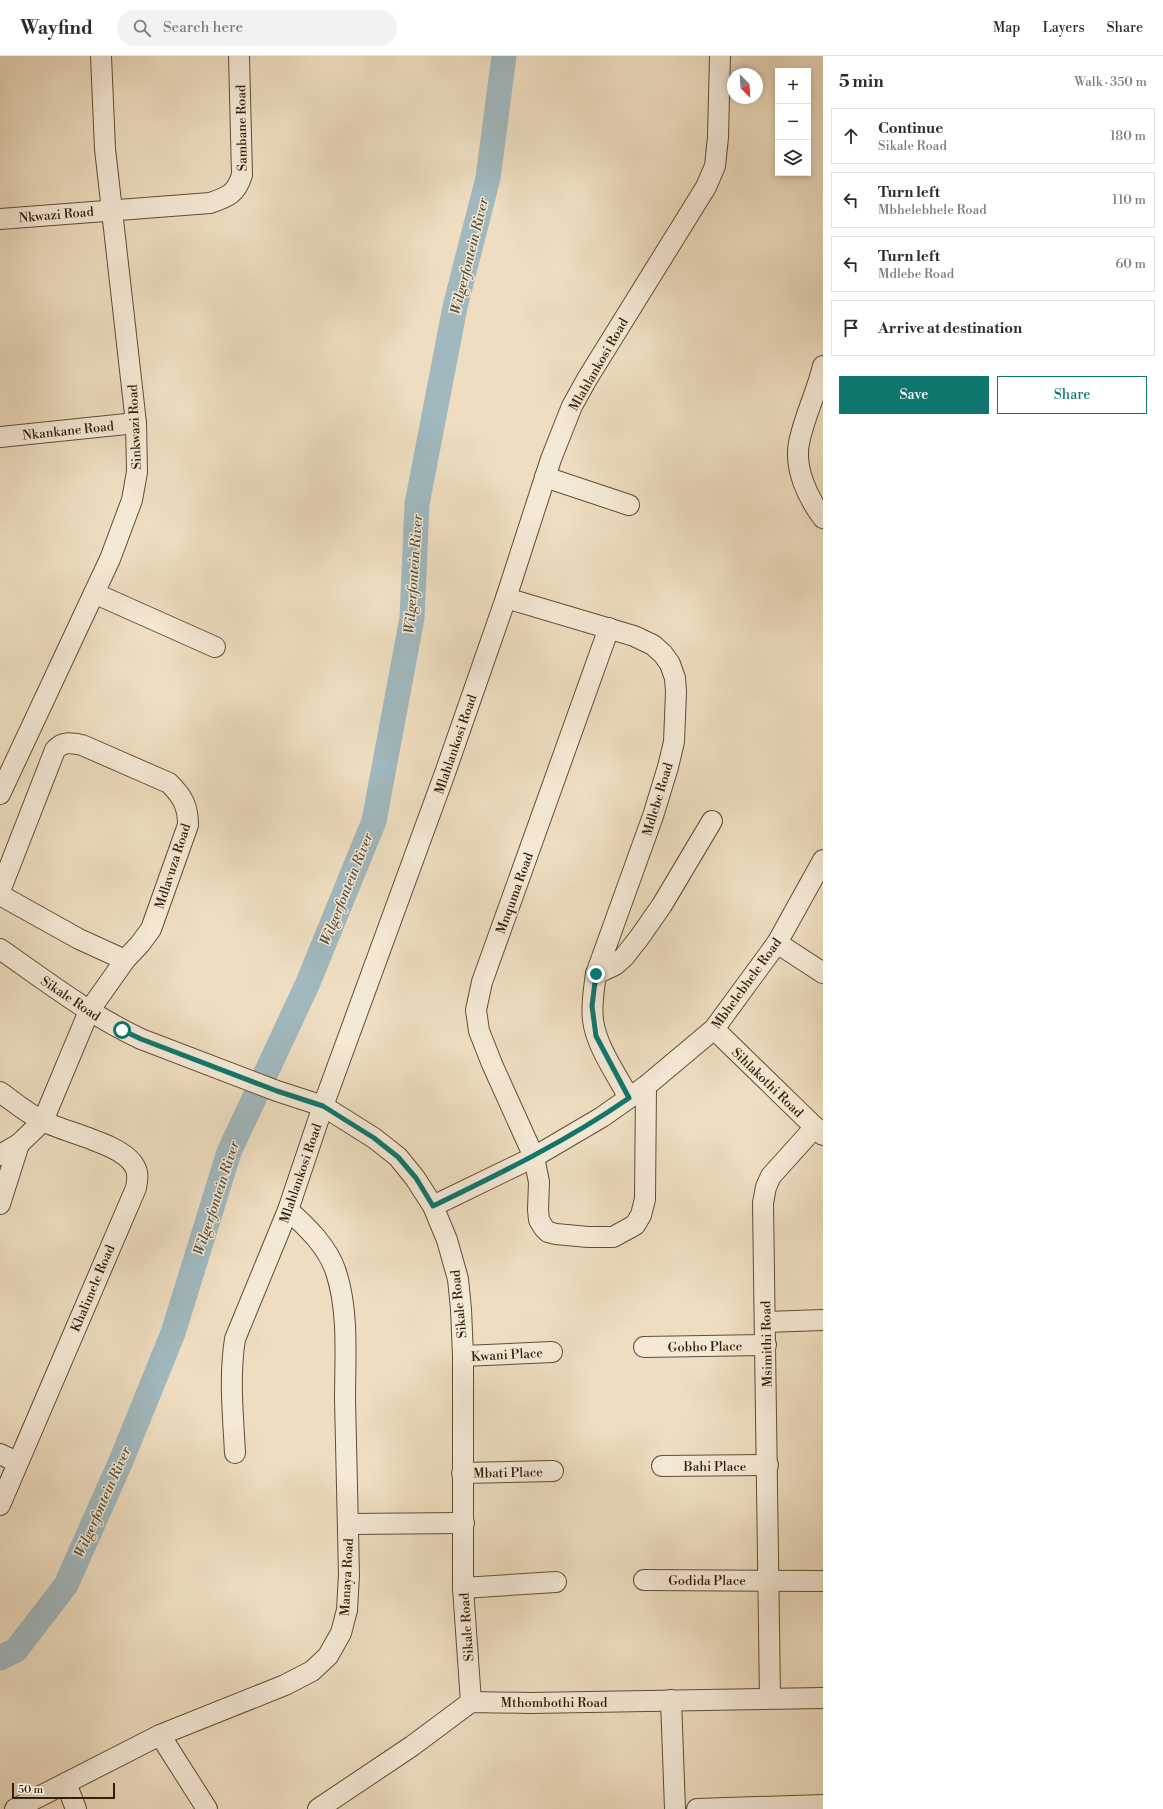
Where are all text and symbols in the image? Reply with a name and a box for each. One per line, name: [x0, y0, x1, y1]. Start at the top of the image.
search box: [117, 10, 397, 46]
text: Wayfind: [20, 16, 93, 40]
icon: search: [131, 17, 153, 39]
text: Search here: [163, 18, 243, 37]
text: Map: [993, 19, 1020, 37]
text: Layers: [1042, 19, 1085, 37]
text: Share: [1107, 19, 1143, 37]
north arrow: [727, 68, 763, 104]
map controls: [775, 68, 811, 176]
button: +: [775, 68, 811, 104]
text: 5 min: [839, 71, 884, 93]
text: Walk · 350 m: [1074, 74, 1147, 90]
street label: Sambane Road: [233, 84, 251, 171]
button: −: [775, 104, 811, 140]
text: Continue: [878, 119, 943, 138]
icon: ahead: [840, 125, 862, 147]
text: 180 m: [1110, 128, 1146, 144]
text: Sikale Road: [878, 138, 947, 154]
button: layers: [775, 140, 811, 176]
text: Turn left: [878, 183, 940, 202]
icon: left: [840, 189, 862, 211]
text: 110 m: [1112, 192, 1146, 208]
water label: Wilgerfontein River: [447, 195, 493, 316]
text: Mbhelebhele Road: [878, 202, 987, 218]
street label: Nkwazi Road: [18, 204, 95, 226]
text: Turn left: [878, 247, 940, 266]
icon: left: [840, 253, 862, 275]
text: 60 m: [1115, 256, 1146, 272]
text: Mdlebe Road: [878, 266, 954, 282]
street label: Mlahlankosi Road: [566, 315, 632, 414]
icon: arrive: [840, 317, 862, 339]
text: Arrive at destination: [878, 319, 1022, 338]
button: Save: [839, 376, 989, 414]
button: Share: [997, 376, 1147, 414]
street label: Sinkwazi Road: [125, 383, 145, 470]
street label: Nkankane Road: [21, 418, 115, 444]
water label: Wilgerfontein River: [401, 513, 427, 634]
street label: Mlahlankosi Road: [431, 692, 481, 796]
street label: Mdlebe Road: [639, 760, 677, 838]
street label: Mdlavuza Road: [152, 821, 194, 911]
water label: Wilgerfontein River: [316, 830, 378, 948]
street label: Mnquma Road: [493, 850, 537, 936]
street label: Mbhelebhele Road: [708, 934, 786, 1032]
route end: [587, 965, 605, 983]
street label: Sikale Road: [37, 973, 104, 1025]
route start: [113, 1021, 131, 1039]
street label: Sihlakothi Road: [728, 1045, 807, 1121]
street label: Mlahlankosi Road: [276, 1121, 326, 1225]
water label: Wilgerfontein River: [190, 1138, 244, 1258]
street label: Khalimele Road: [67, 1242, 119, 1334]
street label: Sikale Road: [447, 1268, 471, 1339]
street label: Msimithi Road: [758, 1300, 776, 1387]
street label: Gobho Place: [668, 1338, 743, 1356]
street label: Kwani Place: [471, 1345, 544, 1365]
water label: Wilgerfontein River: [70, 1443, 136, 1561]
street label: Bahi Place: [683, 1459, 747, 1475]
street label: Mbati Place: [473, 1464, 543, 1482]
street label: Manaya Road: [337, 1537, 357, 1616]
street label: Godida Place: [668, 1573, 746, 1589]
street label: Sikale Road: [457, 1591, 477, 1662]
street label: Mthombothi Road: [501, 1695, 608, 1711]
scale bar: [12, 1781, 115, 1800]
text: 50 m: [18, 1783, 43, 1797]

